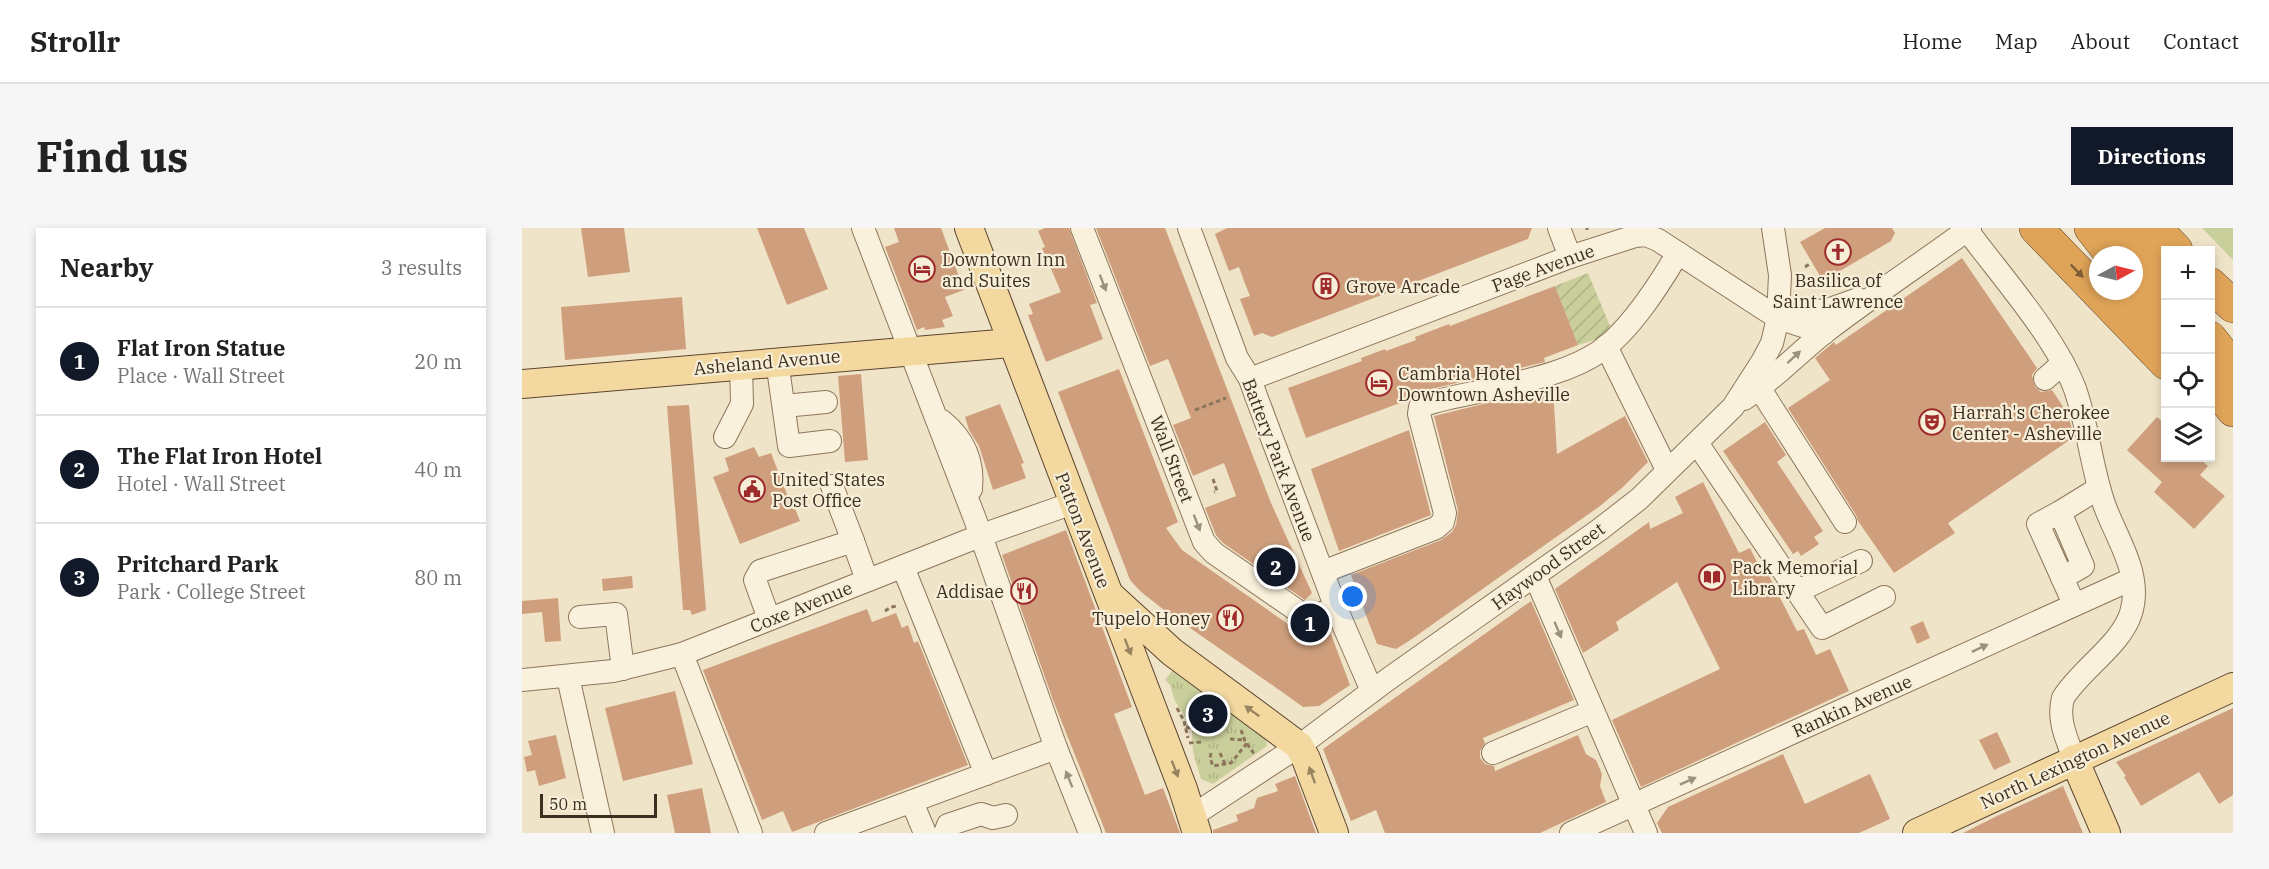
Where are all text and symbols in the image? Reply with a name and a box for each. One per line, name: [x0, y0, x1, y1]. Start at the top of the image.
text: Strollr: [30, 23, 120, 60]
text: Home: [1902, 27, 1962, 55]
text: Map: [1995, 27, 2038, 55]
text: About: [2071, 27, 2130, 55]
text: Contact: [2163, 27, 2239, 55]
button: Directions: [2071, 127, 2233, 185]
text: Find us: [36, 129, 188, 184]
church icon: Basilica of Saint Lawrence: [1823, 237, 1853, 267]
street label: Page Avenue: [1489, 239, 1597, 297]
north arrow: [2089, 246, 2143, 300]
map controls: [2161, 246, 2215, 462]
button: +: [2161, 246, 2215, 300]
place label: Downtown Inn and Suites: [942, 248, 1066, 292]
text: Nearby: [60, 250, 154, 284]
text: 3 results: [381, 254, 462, 281]
hotel icon: Downtown Inn and Suites: [907, 254, 937, 284]
one-way arrow: [2069, 263, 2083, 277]
place label: Basilica of Saint Lawrence: [1773, 269, 1903, 313]
building icon: Grove Arcade: [1311, 271, 1341, 301]
one-way arrow: [1099, 274, 1109, 292]
place label: Grove Arcade: [1346, 275, 1460, 298]
button: −: [2161, 300, 2215, 354]
text: Flat Iron Statue: [117, 333, 285, 362]
street label: Asheland Avenue: [693, 344, 841, 380]
text: 1: [74, 348, 86, 375]
text: 20 m: [414, 348, 462, 375]
one-way arrow: [1787, 350, 1802, 364]
button: locate: [2161, 354, 2215, 408]
text: Place · Wall Street: [117, 362, 285, 389]
place label: Cambria Hotel Downtown Asheville: [1398, 362, 1570, 406]
hotel icon: Cambria Hotel Downtown Asheville: [1364, 368, 1394, 398]
street label: Battery Park Avenue: [1237, 375, 1321, 545]
place label: Harrah's Cherokee Center - Asheville: [1952, 401, 2110, 445]
theatre icon: Harrah's Cherokee Center - Asheville: [1917, 407, 1947, 437]
button: layers: [2161, 408, 2215, 462]
street label: Wall Street: [1145, 412, 1199, 506]
text: The Flat Iron Hotel: [117, 441, 322, 470]
text: 2: [74, 456, 86, 483]
text: 40 m: [414, 456, 462, 483]
place label: United States Post Office: [772, 468, 885, 512]
street label: Patton Avenue: [1050, 469, 1116, 591]
text: Hotel · Wall Street: [117, 470, 285, 497]
public building icon: United States Post Office: [737, 474, 767, 504]
one-way arrow: [1193, 514, 1202, 532]
street label: Haywood Street: [1487, 517, 1609, 615]
pin: 2: [1256, 544, 1296, 590]
text: Pritchard Park: [117, 549, 278, 578]
place label: Pack Memorial Library: [1732, 556, 1858, 600]
library icon: Pack Memorial Library: [1697, 562, 1727, 592]
text: 3: [74, 564, 86, 591]
text: 80 m: [414, 564, 462, 591]
street label: Coxe Avenue: [747, 576, 855, 638]
restaurant icon: Addisae: [1009, 576, 1039, 606]
text: Park · College Street: [117, 578, 306, 605]
place label: Addisae: [936, 580, 1004, 603]
your location: [1338, 582, 1367, 611]
pin: 1: [1290, 600, 1330, 646]
restaurant icon: Tupelo Honey: [1215, 603, 1245, 633]
place label: Tupelo Honey: [1092, 607, 1210, 630]
one-way arrow: [1554, 621, 1563, 639]
one-way arrow: [1124, 638, 1133, 656]
one-way arrow: [1971, 643, 1988, 652]
street label: Rankin Avenue: [1789, 669, 1915, 743]
pin: 3: [1188, 692, 1228, 736]
one-way arrow: [1245, 705, 1261, 717]
street label: North Lexington Avenue: [1976, 706, 2174, 814]
one-way arrow: [1170, 761, 1180, 779]
one-way arrow: [1307, 766, 1317, 784]
one-way arrow: [1063, 769, 1073, 787]
one-way arrow: [1679, 776, 1696, 785]
scale bar: [540, 791, 657, 818]
text: 50 m: [549, 794, 587, 814]

